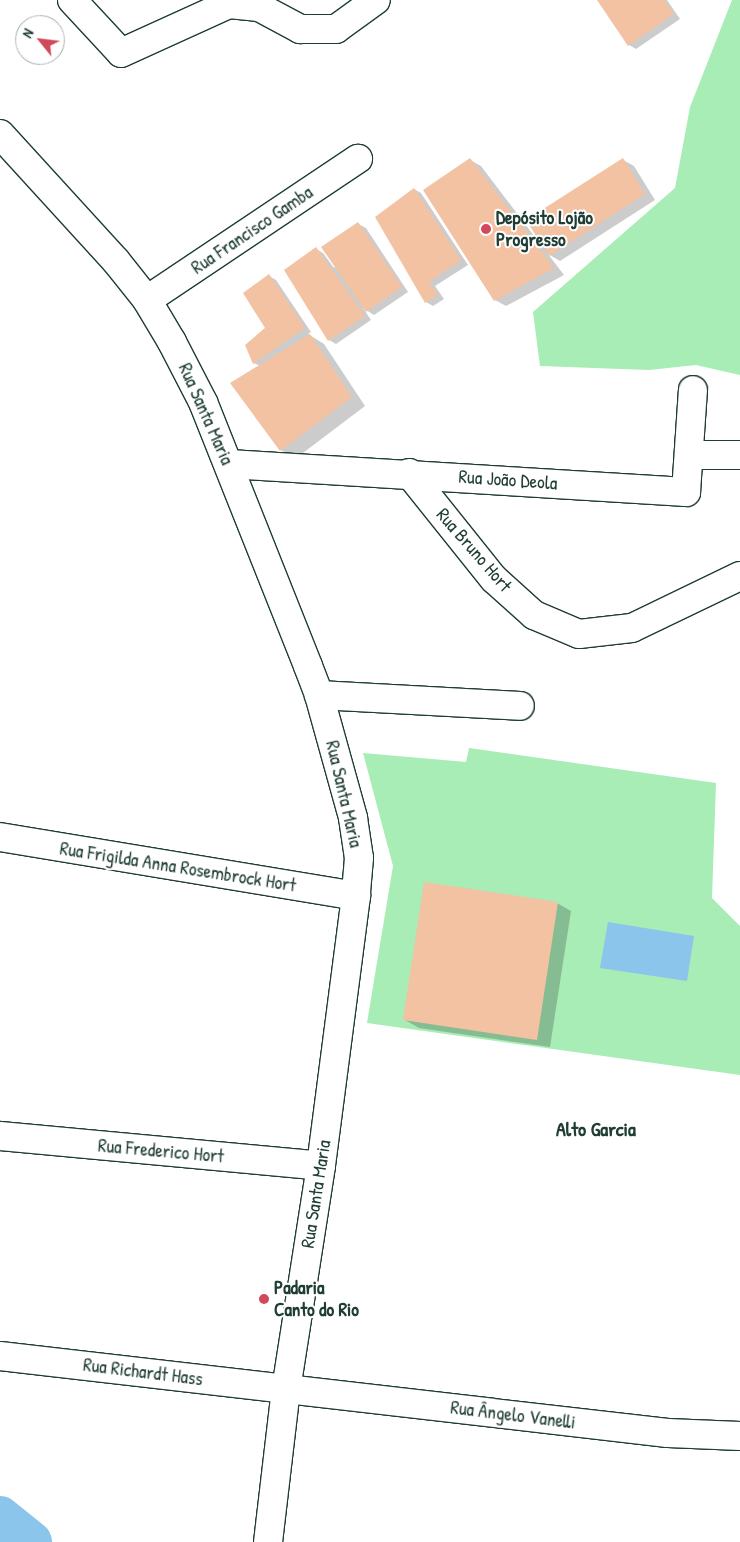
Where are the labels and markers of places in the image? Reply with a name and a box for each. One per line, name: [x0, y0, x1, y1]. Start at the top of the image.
place label: Depósito Lojão Progresso: [496, 207, 593, 251]
marker: Depósito Lojão Progresso: [480, 223, 492, 235]
place label: Padaria Canto do Rio: [274, 1277, 359, 1321]
marker: Padaria Canto do Rio: [258, 1293, 270, 1305]

